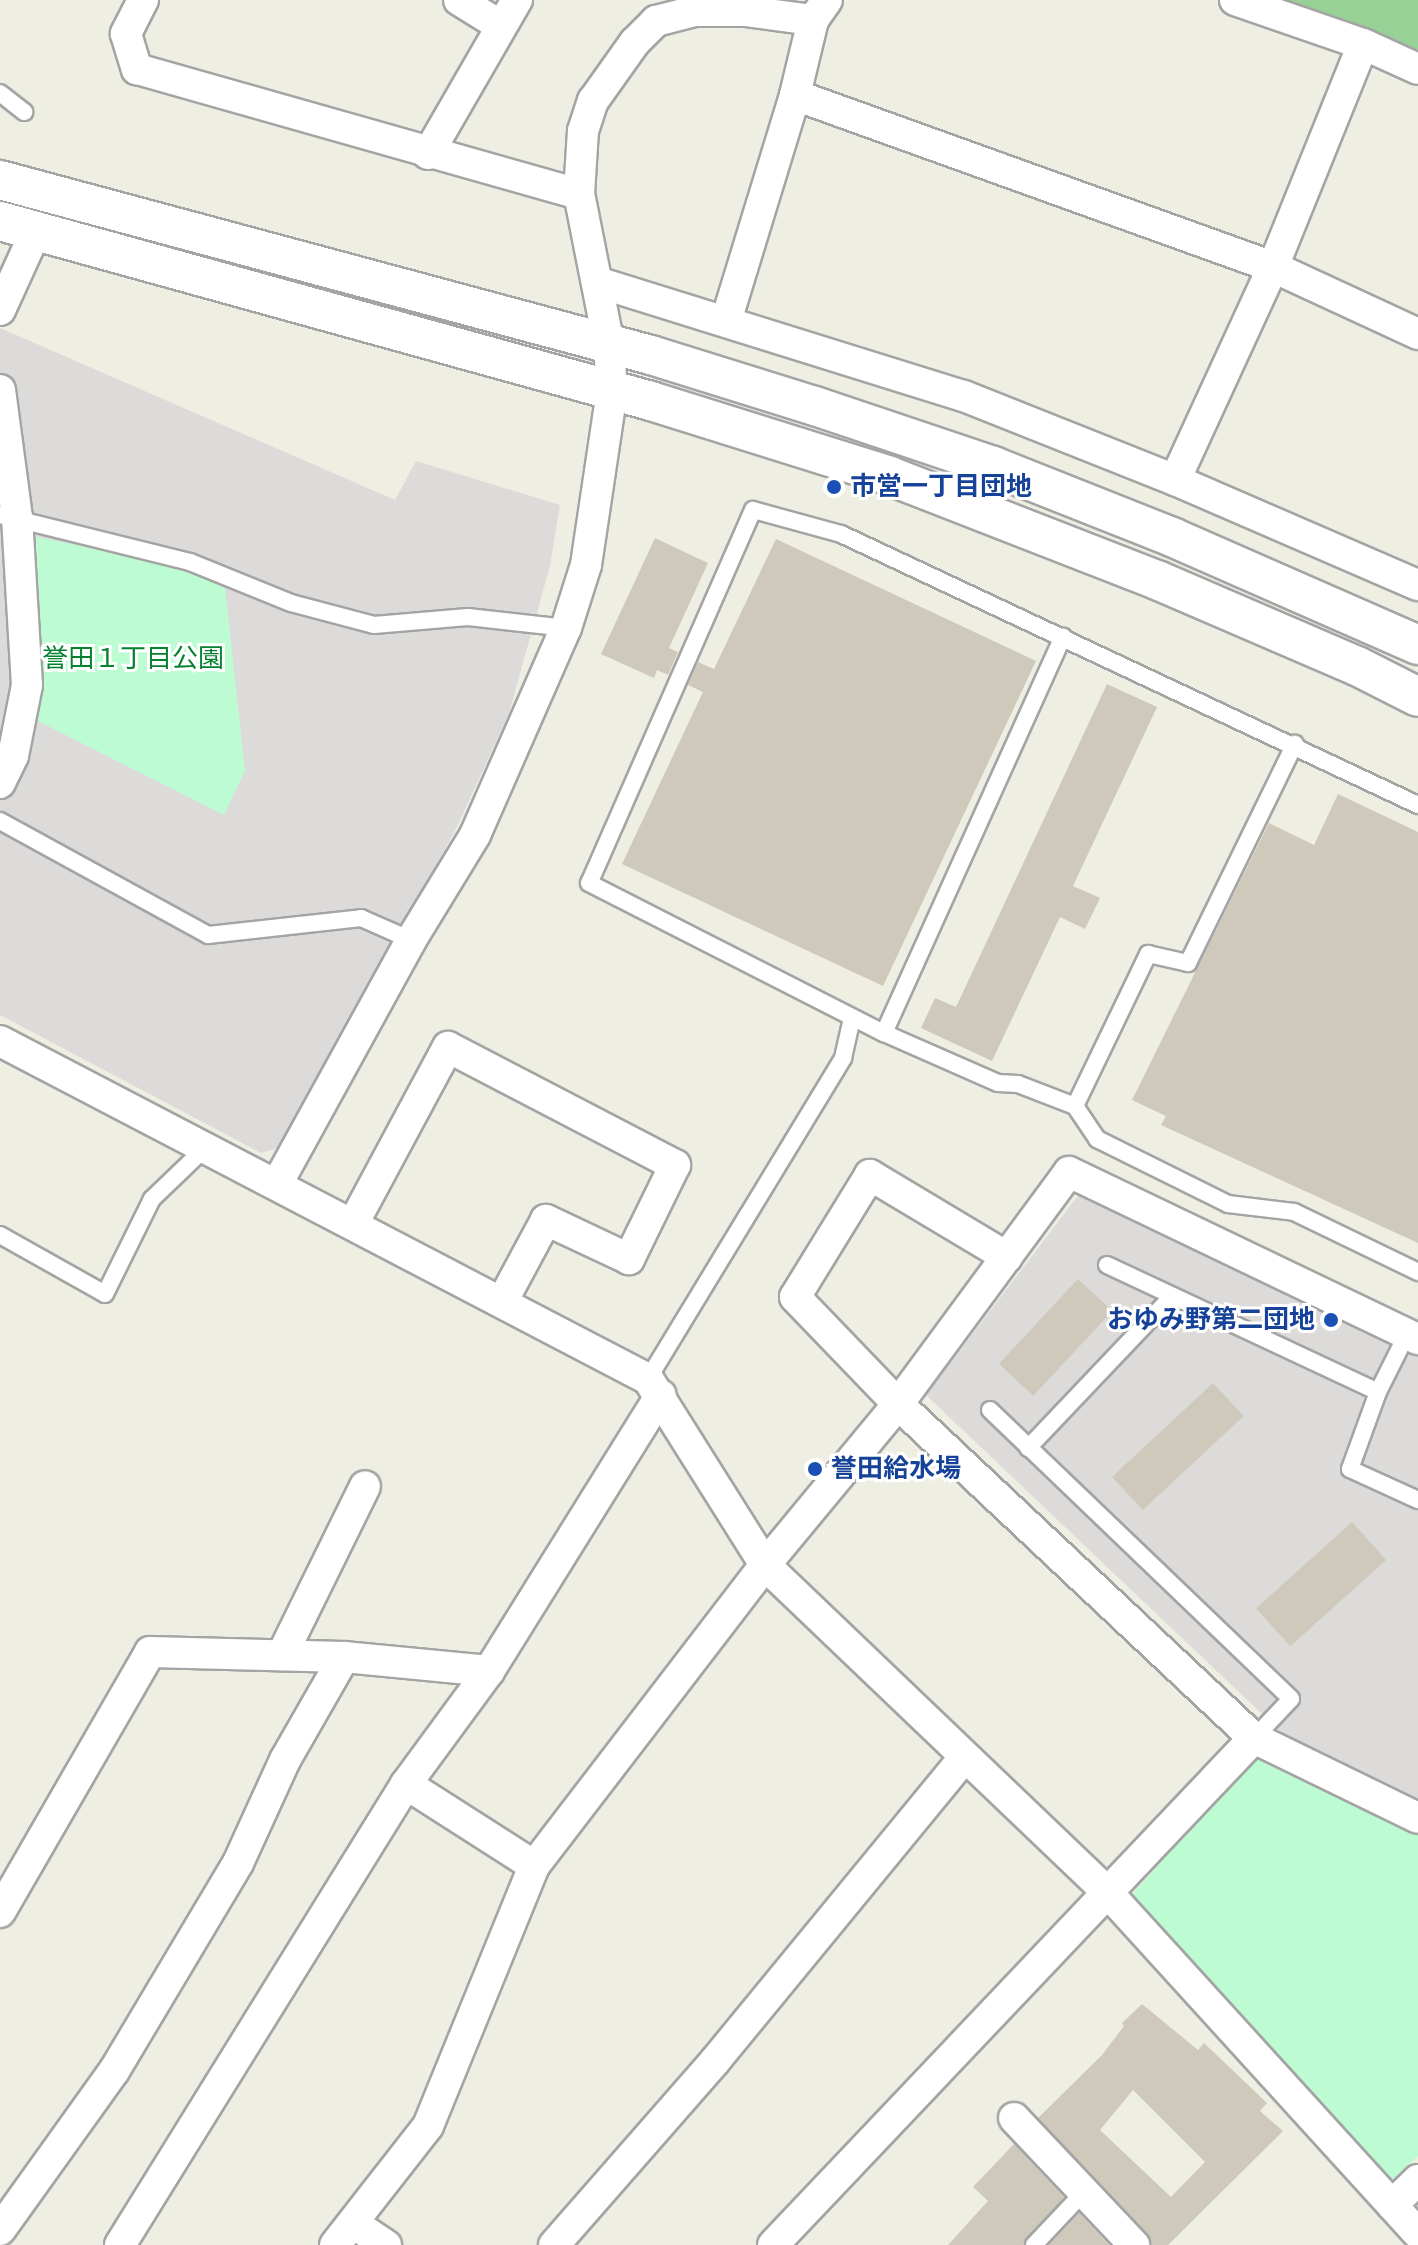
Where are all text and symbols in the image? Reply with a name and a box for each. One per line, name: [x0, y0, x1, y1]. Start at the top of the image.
place label: 市営一丁目団地: [850, 471, 1032, 503]
marker: 市営一丁目団地: [825, 478, 843, 496]
park label: 誉田１丁目公園: [42, 643, 224, 675]
place label: おゆみ野第二団地: [1107, 1304, 1315, 1336]
marker: おゆみ野第二団地: [1322, 1311, 1340, 1329]
place label: 誉田給水場: [831, 1453, 961, 1485]
marker: 誉田給水場: [806, 1460, 824, 1478]

